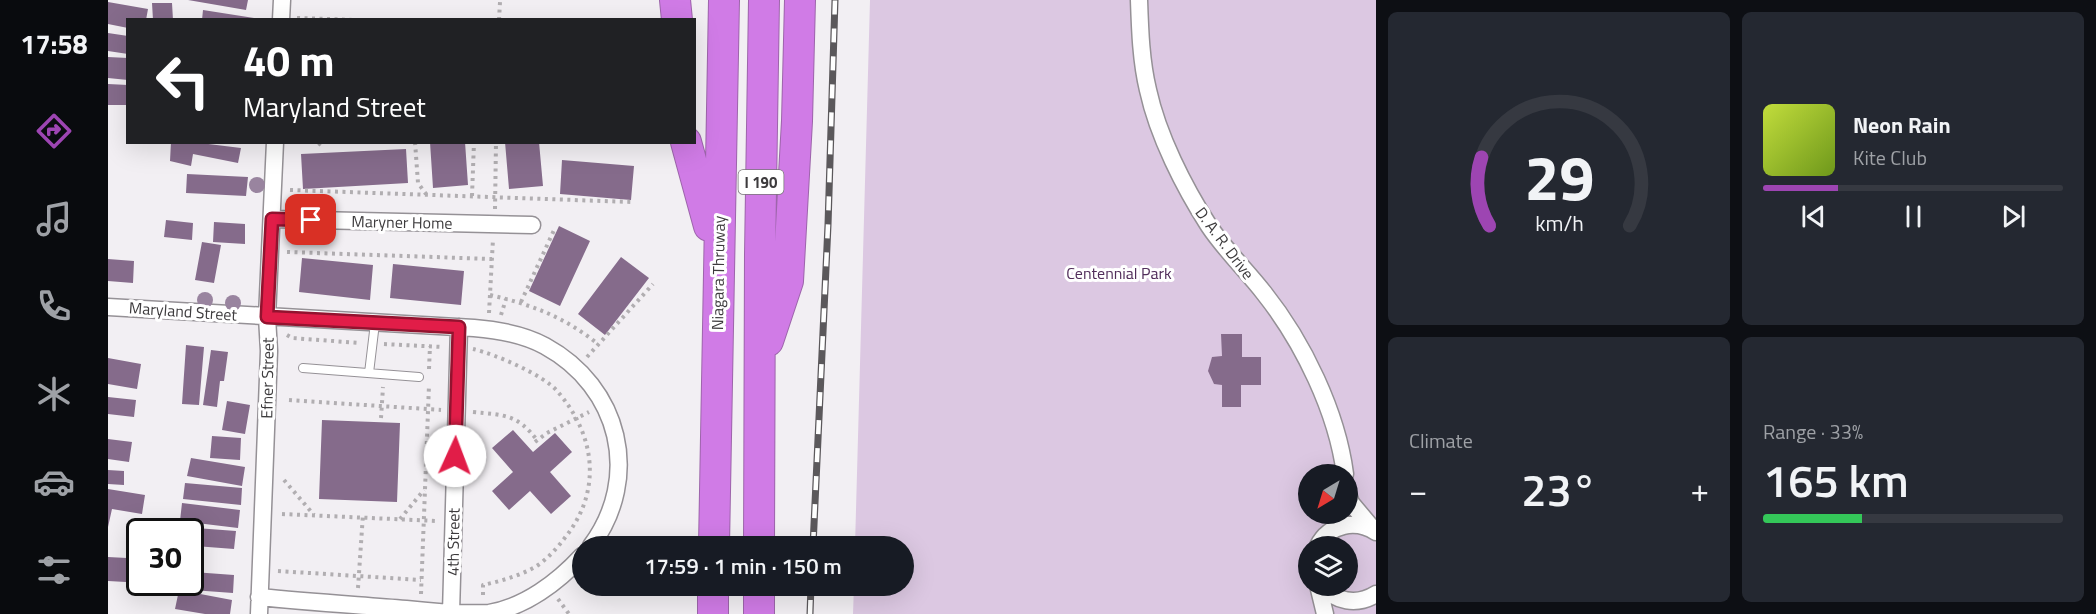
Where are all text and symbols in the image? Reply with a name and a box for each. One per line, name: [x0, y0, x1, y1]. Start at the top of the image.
text: 17:58: [20, 23, 88, 64]
text: 40 m: [243, 28, 335, 92]
icon: left: [144, 42, 222, 120]
text: Maryland Street: [243, 86, 426, 127]
text: Neon Rain: [1853, 108, 1951, 142]
icon: directions: [33, 110, 75, 152]
text: 29: [1524, 129, 1594, 224]
text: Kite Club: [1853, 142, 1927, 173]
road number: I 190: [738, 170, 784, 194]
pin: [285, 194, 336, 245]
icon: music: [33, 198, 75, 240]
icon: previous: [1797, 200, 1830, 233]
icon: pause: [1897, 200, 1930, 233]
icon: next: [1997, 200, 2030, 233]
street label: D. A. R. Drive: [1190, 202, 1260, 284]
icon: arrive: [294, 203, 327, 236]
text: km/h: [1535, 207, 1583, 239]
street label: Maryner Home: [351, 209, 453, 235]
street label: Niagara Thruway: [705, 215, 731, 330]
park label: Centennial Park: [1066, 261, 1172, 285]
icon: phone: [33, 285, 75, 327]
street label: Maryland Street: [128, 295, 238, 327]
street label: Efner Street: [254, 337, 280, 419]
icon: climate: [33, 373, 75, 415]
text: Range · 33%: [1763, 416, 1863, 447]
position arrow: [423, 424, 487, 488]
text: Climate: [1409, 425, 1473, 456]
text: 165 km: [1763, 446, 1909, 514]
text: 23°: [1521, 455, 1597, 523]
icon: car: [33, 461, 75, 503]
north arrow: [1298, 464, 1358, 524]
map controls: [1298, 464, 1358, 596]
text: −: [1409, 465, 1427, 515]
text: +: [1691, 465, 1709, 515]
street label: 4th Street: [440, 507, 466, 576]
speed limit sign: 30: [126, 518, 204, 596]
button: layers: [1298, 536, 1358, 596]
icon: filters: [33, 549, 75, 591]
text: 17:59 · 1 min · 150 m: [644, 549, 842, 583]

